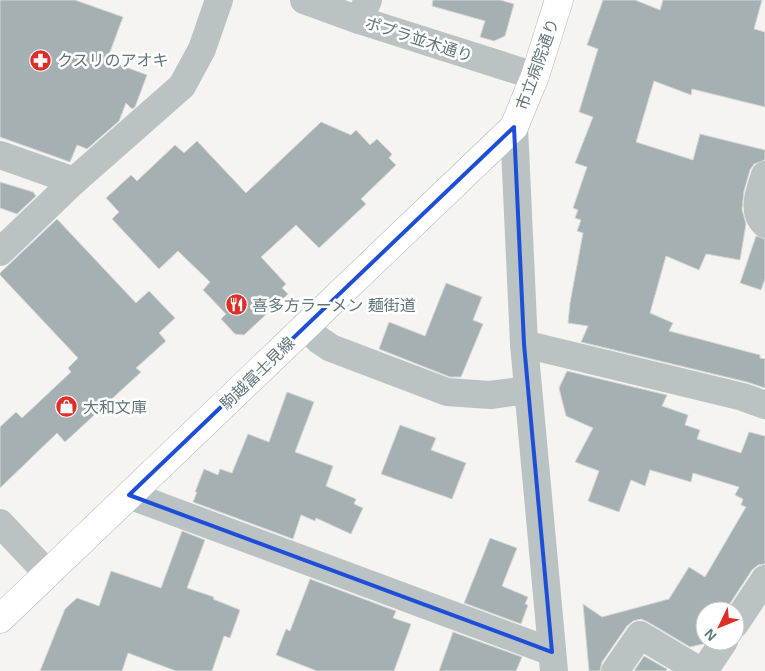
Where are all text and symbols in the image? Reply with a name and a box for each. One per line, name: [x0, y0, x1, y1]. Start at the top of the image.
street label: ポプラ並木通り: [363, 14, 475, 65]
street label: 市立病院通り: [513, 16, 562, 112]
pharmacy icon: クスリのアオキ: [29, 48, 53, 72]
place label: クスリのアオキ: [57, 52, 169, 69]
restaurant icon: 喜多方ラーメン 麺街道: [224, 293, 248, 317]
place label: 喜多方ラーメン 麺街道: [252, 297, 416, 314]
street label: 駒越富士見線: [217, 334, 298, 413]
shop icon: 大和文庫: [55, 395, 79, 419]
place label: 大和文庫: [83, 399, 147, 416]
north arrow: [695, 601, 745, 651]
text: N: [701, 626, 720, 644]

